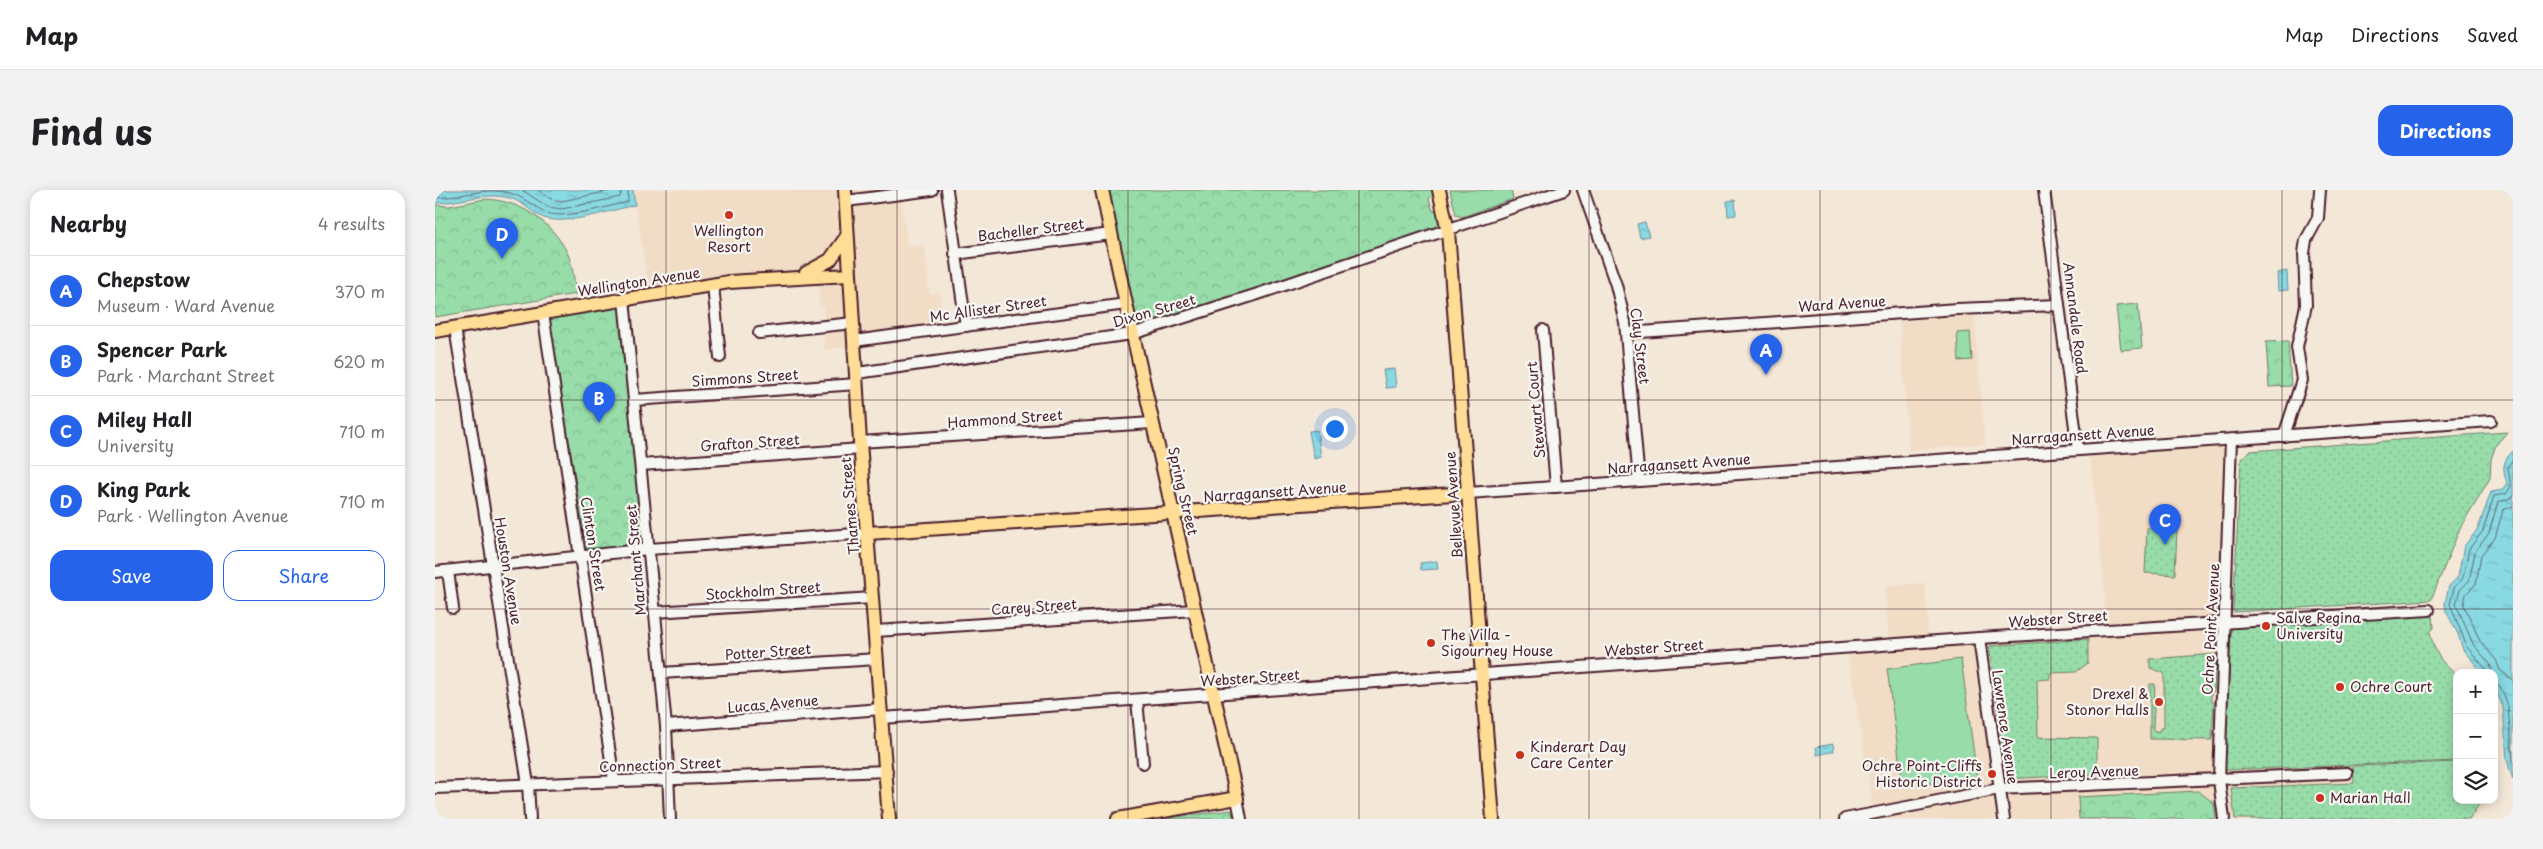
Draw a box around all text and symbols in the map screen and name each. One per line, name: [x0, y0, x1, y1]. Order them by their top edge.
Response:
text: Map: [25, 17, 78, 53]
text: Map: [2285, 21, 2323, 48]
text: Directions: [2351, 21, 2439, 48]
text: Saved: [2467, 21, 2518, 48]
text: Find us: [30, 104, 152, 157]
button: Directions: [2378, 105, 2513, 156]
text: Nearby: [50, 207, 127, 239]
marker: Wellington Resort: [723, 209, 735, 221]
text: 4 results: [318, 211, 385, 235]
street label: Bacheller Street: [977, 213, 1086, 246]
pin: D: [486, 218, 518, 259]
place label: Wellington Resort: [694, 220, 764, 257]
street label: Wellington Avenue: [576, 261, 702, 302]
street label: Annandale Road: [2058, 261, 2093, 375]
text: Chepstow: [97, 265, 190, 293]
text: A: [60, 279, 72, 303]
text: 370 m: [335, 279, 385, 303]
street label: Dixon Street: [1110, 289, 1198, 332]
street label: Mc Allister Street: [928, 290, 1048, 327]
street label: Ward Avenue: [1798, 290, 1887, 317]
text: Museum · Ward Avenue: [97, 293, 275, 317]
street label: Clay Street: [1625, 307, 1656, 386]
pin: A: [1750, 334, 1782, 375]
text: Spencer Park: [97, 335, 227, 363]
text: B: [61, 349, 71, 373]
text: 620 m: [333, 349, 385, 373]
street label: Stewart Court: [1521, 360, 1550, 459]
text: Park · Marchant Street: [97, 363, 274, 387]
street label: Simmons Street: [691, 363, 799, 392]
pin: B: [583, 382, 615, 423]
street label: Hammond Street: [947, 404, 1064, 433]
text: Miley Hall: [97, 405, 192, 433]
your location: [1322, 416, 1348, 442]
text: C: [60, 419, 72, 443]
text: 710 m: [339, 419, 385, 443]
street label: Narragansett Avenue: [2011, 419, 2156, 450]
street label: Grafton Street: [700, 429, 801, 456]
text: University: [97, 433, 174, 457]
street label: Spring Street: [1163, 445, 1204, 537]
street label: Narragansett Avenue: [1607, 448, 1752, 479]
street label: Bellevue Avenue: [1439, 451, 1468, 559]
street label: Thames Street: [835, 456, 864, 556]
text: King Park: [97, 475, 190, 503]
street label: Narragansett Avenue: [1203, 476, 1348, 507]
text: D: [60, 489, 72, 513]
text: 710 m: [339, 489, 385, 513]
street label: Clinton Street: [576, 495, 611, 593]
text: Park · Wellington Avenue: [97, 503, 289, 527]
street label: Marchant Street: [620, 503, 651, 616]
pin: C: [2149, 504, 2181, 545]
street label: Houston Avenue: [490, 516, 527, 627]
button: Save: [50, 550, 213, 601]
button: Share: [223, 550, 385, 601]
street label: Ochre Point Avenue: [2197, 562, 2224, 695]
street label: Stockholm Street: [705, 576, 822, 605]
street label: Carey Street: [990, 593, 1078, 620]
street label: Webster Street: [2008, 605, 2109, 632]
place label: Salve Regina University: [2276, 607, 2361, 644]
marker: Salve Regina University: [2260, 620, 2272, 632]
place label: The Villa - Sigourney House: [1441, 624, 1554, 661]
street label: Webster Street: [1604, 634, 1705, 661]
marker: The Villa - Sigourney House: [1425, 637, 1437, 649]
street label: Potter Street: [724, 638, 812, 665]
street label: Webster Street: [1200, 664, 1301, 691]
street label: Lawrence Avenue: [1987, 668, 2024, 786]
map controls: [2453, 669, 2498, 804]
button: +: [2453, 669, 2498, 714]
place label: Ochre Court: [2350, 676, 2433, 697]
marker: Ochre Court: [2334, 681, 2346, 693]
place label: Drexel & Stonor Halls: [2066, 683, 2149, 720]
street label: Lucas Avenue: [727, 689, 820, 718]
marker: Drexel & Stonor Halls: [2153, 696, 2165, 708]
button: −: [2453, 714, 2498, 759]
place label: Kinderart Day Care Center: [1530, 736, 1626, 773]
marker: Kinderart Day Care Center: [1514, 749, 1526, 761]
street label: Connection Street: [599, 752, 722, 777]
place label: Ochre Point-Cliffs Historic District: [1862, 755, 1982, 792]
street label: Leroy Avenue: [2049, 759, 2140, 784]
button: layers: [2453, 759, 2498, 804]
marker: Ochre Point-Cliffs Historic District: [1986, 768, 1998, 780]
place label: Marian Hall: [2330, 787, 2410, 808]
marker: Marian Hall: [2314, 792, 2326, 804]

